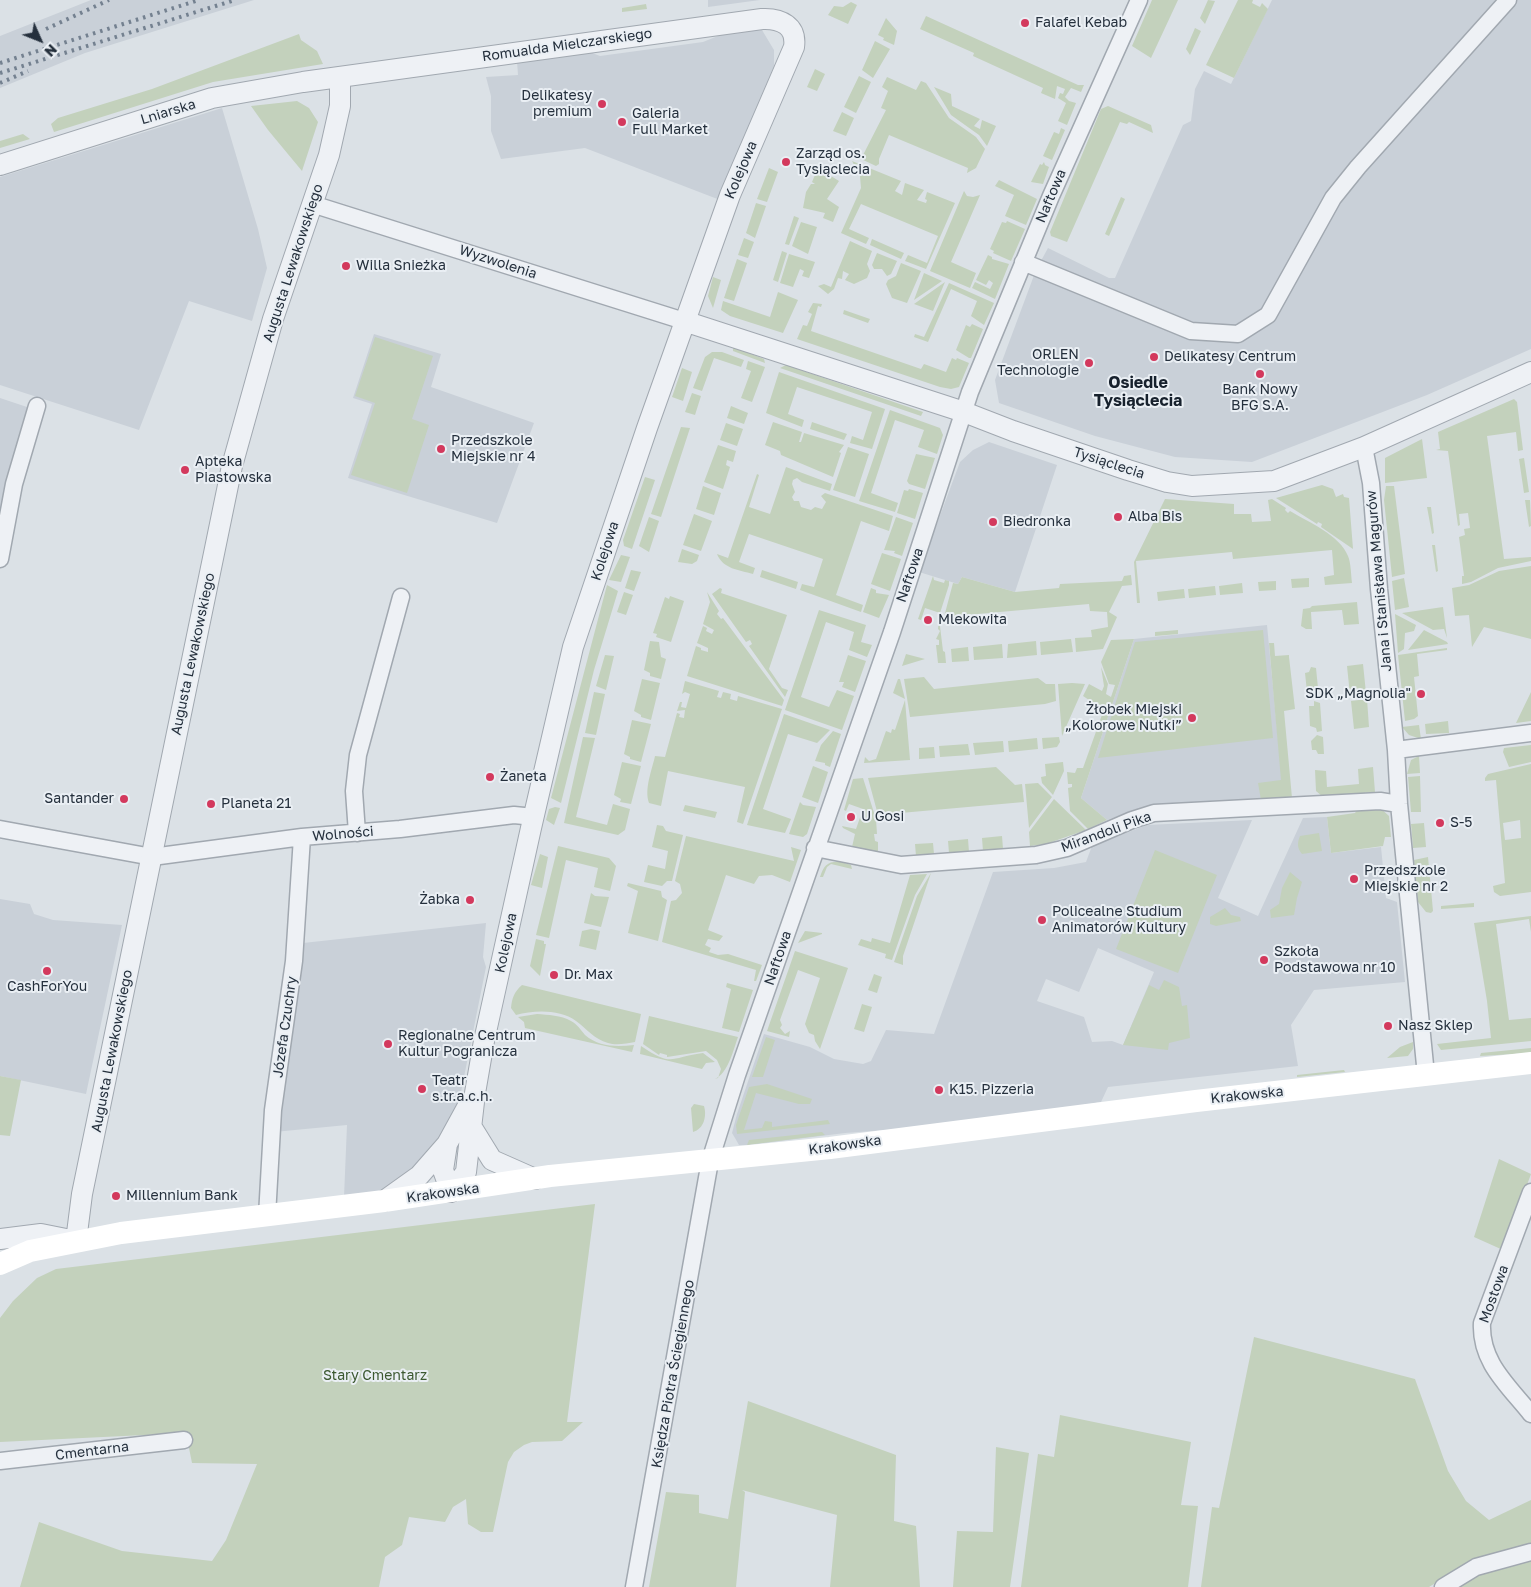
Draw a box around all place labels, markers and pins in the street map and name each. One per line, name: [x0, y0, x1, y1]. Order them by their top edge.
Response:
place label: Falafel Kebab: [1035, 15, 1127, 31]
marker: Falafel Kebab: [1019, 17, 1031, 29]
place label: Delikatesy premium: [521, 88, 592, 120]
marker: Delikatesy premium: [596, 98, 608, 110]
place label: Galeria Full Market: [632, 106, 708, 138]
marker: Galeria Full Market: [616, 116, 628, 128]
place label: Zarząd os. Tysiąclecia: [796, 146, 870, 178]
marker: Zarząd os. Tysiąclecia: [780, 156, 792, 168]
place label: Willa Snieżka: [356, 258, 446, 274]
marker: Willa Snieżka: [340, 260, 352, 272]
place label: ORLEN Technologie: [997, 347, 1079, 380]
place label: Delikatesy Centrum: [1164, 349, 1296, 365]
marker: Delikatesy Centrum: [1148, 351, 1160, 363]
marker: ORLEN Technologie: [1083, 357, 1095, 369]
marker: Bank Nowy BFG S.A.: [1254, 368, 1266, 380]
place label: Bank Nowy BFG S.A.: [1222, 382, 1298, 414]
place label: Przedszkole Miejskie nr 4: [451, 433, 535, 466]
marker: Przedszkole Miejskie nr 4: [435, 443, 447, 455]
place label: Apteka Piastowska: [195, 454, 272, 487]
marker: Apteka Piastowska: [179, 464, 191, 476]
place label: Alba Bis: [1128, 509, 1182, 525]
marker: Alba Bis: [1112, 511, 1124, 523]
place label: Biedronka: [1003, 514, 1071, 530]
marker: Biedronka: [987, 516, 999, 528]
place label: Mlekowita: [938, 612, 1007, 628]
marker: Mlekowita: [922, 614, 934, 626]
place label: SDK „Magnolia": [1305, 686, 1411, 702]
marker: SDK „Magnolia": [1415, 688, 1427, 700]
place label: Żłobek Miejski „Kolorowe Nutki”: [1065, 702, 1182, 734]
marker: Żłobek Miejski „Kolorowe Nutki”: [1186, 712, 1198, 724]
place label: Żaneta: [500, 769, 547, 785]
marker: Żaneta: [484, 771, 496, 783]
place label: Santander: [44, 791, 114, 807]
marker: Santander: [118, 793, 130, 805]
place label: Planeta 21: [221, 796, 291, 812]
marker: Planeta 21: [205, 798, 217, 810]
place label: U Gosi: [861, 809, 904, 825]
marker: U Gosi: [845, 811, 857, 823]
place label: S-5: [1450, 815, 1472, 831]
marker: S-5: [1434, 817, 1446, 829]
place label: Przedszkole Miejskie nr 2: [1364, 863, 1448, 896]
marker: Przedszkole Miejskie nr 2: [1348, 873, 1360, 885]
place label: Żabka: [419, 892, 460, 908]
marker: Żabka: [464, 894, 476, 906]
place label: Policealne Studium Animatorów Kultury: [1052, 904, 1186, 936]
marker: Policealne Studium Animatorów Kultury: [1036, 914, 1048, 926]
place label: Szkoła Podstawowa nr 10: [1274, 944, 1396, 976]
marker: Szkoła Podstawowa nr 10: [1258, 954, 1270, 966]
marker: CashForYou: [41, 965, 53, 977]
place label: Dr. Max: [564, 967, 613, 983]
marker: Dr. Max: [548, 969, 560, 981]
place label: CashForYou: [7, 979, 87, 995]
place label: Nasz Sklep: [1398, 1018, 1473, 1034]
marker: Nasz Sklep: [1382, 1020, 1394, 1032]
place label: Regionalne Centrum Kultur Pogranicza: [398, 1028, 536, 1060]
marker: Regionalne Centrum Kultur Pogranicza: [382, 1038, 394, 1050]
place label: Teatr s.tr.a.c.h.: [432, 1073, 493, 1106]
place label: K15. Pizzeria: [949, 1082, 1034, 1098]
marker: Teatr s.tr.a.c.h.: [416, 1083, 428, 1095]
marker: K15. Pizzeria: [933, 1084, 945, 1096]
place label: Millennium Bank: [126, 1188, 238, 1204]
marker: Millennium Bank: [110, 1190, 122, 1202]

